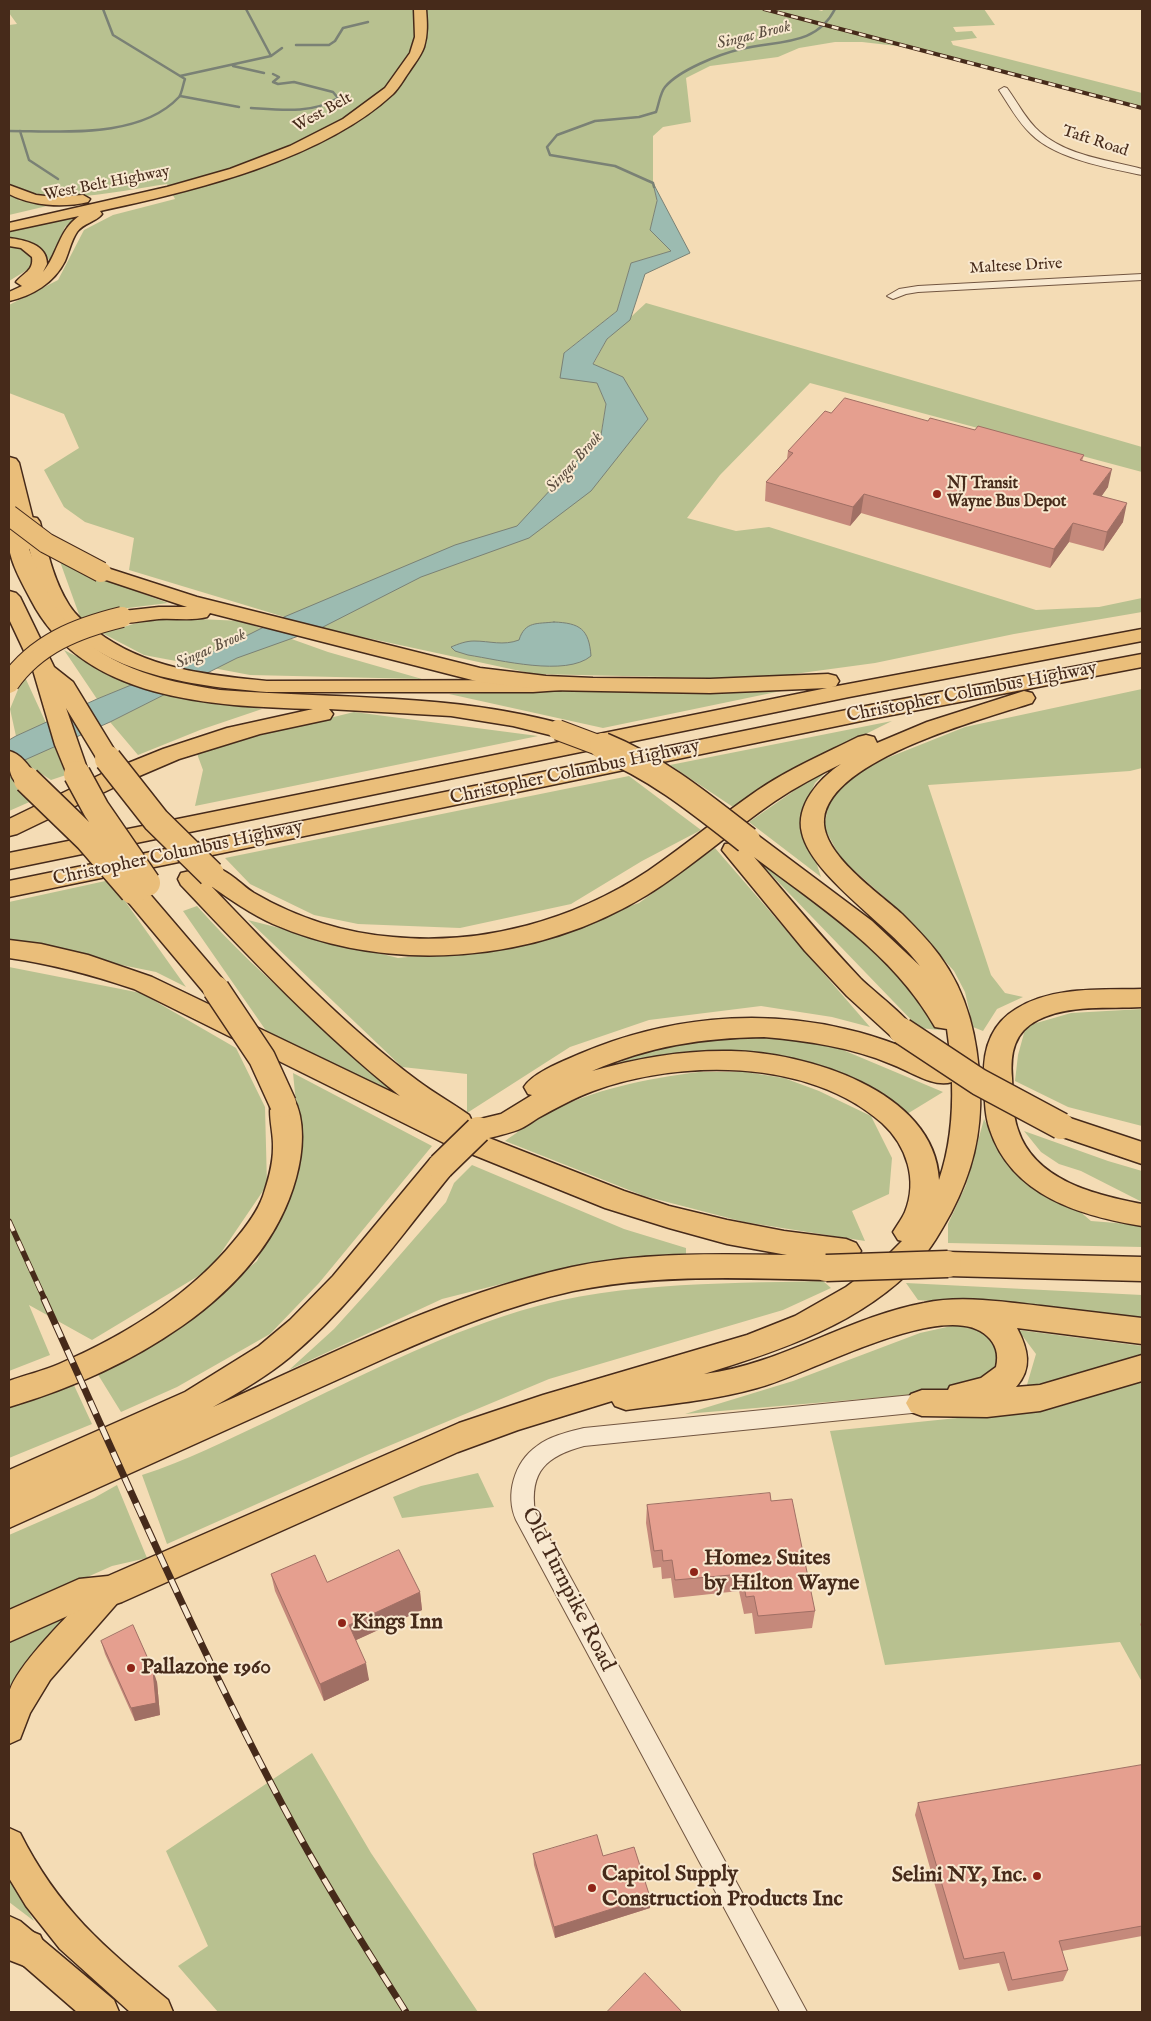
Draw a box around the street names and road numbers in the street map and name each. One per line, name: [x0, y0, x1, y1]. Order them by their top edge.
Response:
street label: West Belt: [290, 89, 356, 137]
street label: Taft Road: [1060, 122, 1130, 162]
street label: West Belt Highway: [42, 162, 172, 206]
street label: Maltese Drive: [969, 255, 1063, 279]
street label: Christopher Columbus Highway: [845, 658, 1099, 728]
street label: Christopher Columbus Highway: [448, 735, 702, 811]
street label: Christopher Columbus Highway: [51, 816, 305, 892]
street label: Old Turnpike Road: [514, 1504, 620, 1676]

